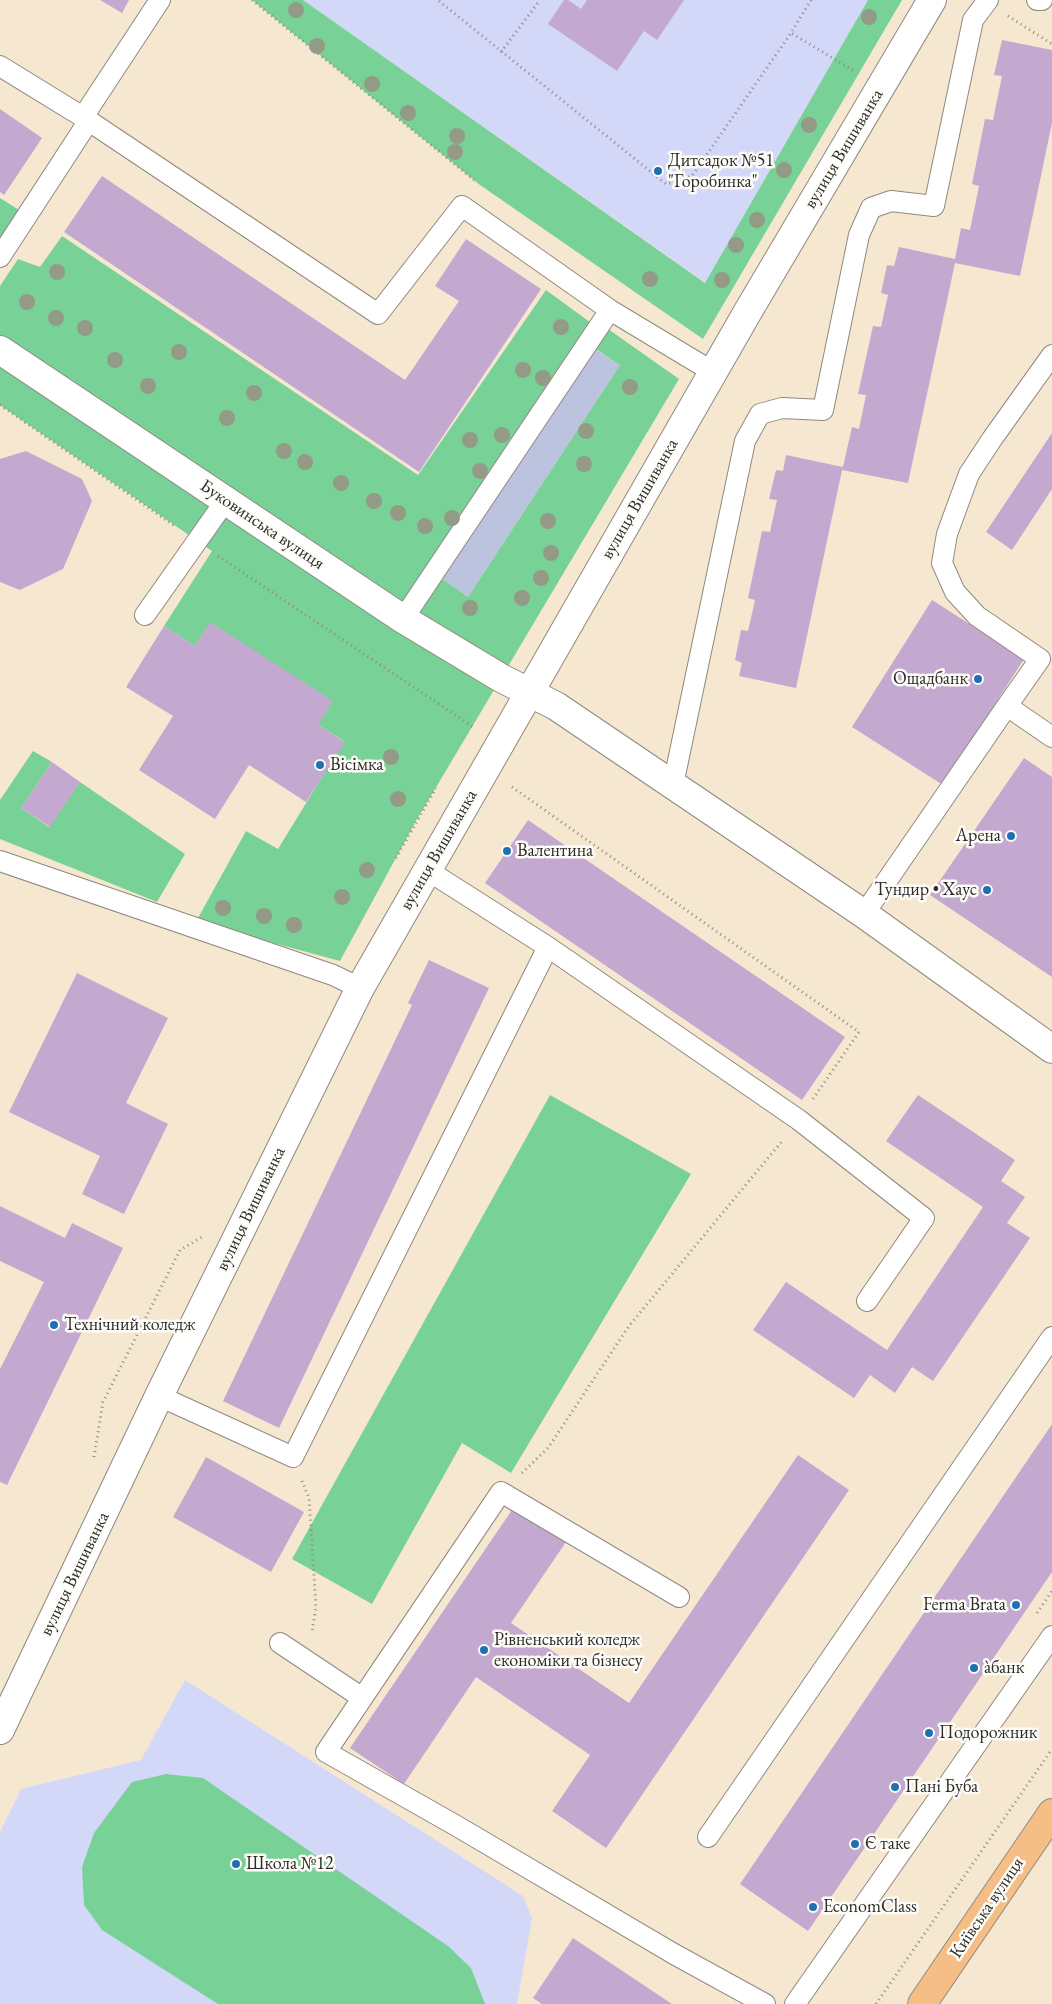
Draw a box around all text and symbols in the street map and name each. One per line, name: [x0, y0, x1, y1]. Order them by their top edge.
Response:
street label: вулиця Вишиванка: [800, 85, 888, 213]
place label: Дитсадок №51 "Горобинка": [668, 150, 774, 192]
marker: Дитсадок №51 "Горобинка": [652, 165, 664, 177]
street label: вулиця Вишиванка: [597, 435, 683, 563]
street label: Буковинська вулиця: [196, 475, 328, 575]
place label: Ощадбанк: [893, 668, 968, 690]
marker: Ощадбанк: [972, 673, 984, 685]
place label: Вiсiмка: [330, 754, 383, 776]
marker: Вiсiмка: [314, 759, 326, 771]
street label: вулиця Вишиванка: [396, 786, 482, 914]
place label: Арена: [956, 825, 1001, 847]
marker: Арена: [1005, 830, 1017, 842]
place label: Валентина: [517, 840, 593, 862]
marker: Валентина: [501, 845, 513, 857]
place label: Тундир • Хаус: [874, 879, 977, 901]
marker: Тундир • Хаус: [981, 884, 993, 896]
street label: вулиця Вишиванка: [212, 1143, 290, 1275]
place label: Технічний коледж: [64, 1314, 196, 1336]
marker: Технічний коледж: [48, 1319, 60, 1331]
street label: вулиця Вишиванка: [36, 1508, 114, 1640]
place label: Ferma Brata: [923, 1594, 1006, 1616]
marker: Ferma Brata: [1010, 1599, 1022, 1611]
place label: Рівненський коледж економіки та бізнесу: [494, 1629, 643, 1672]
marker: Рівненський коледж економіки та бізнесу: [478, 1644, 490, 1656]
place label: а̀банк: [984, 1657, 1024, 1679]
marker: а̀банк: [968, 1662, 980, 1674]
place label: Подорожник: [939, 1722, 1037, 1744]
marker: Подорожник: [923, 1727, 935, 1739]
place label: Пані Буба: [905, 1776, 978, 1798]
marker: Пані Буба: [889, 1781, 901, 1793]
place label: Є таке: [865, 1833, 910, 1855]
marker: Є таке: [849, 1838, 861, 1850]
place label: Школа №12: [246, 1853, 334, 1875]
street label: Київська вулиця: [945, 1854, 1029, 1962]
marker: Школа №12: [230, 1858, 242, 1870]
place label: EconomClass: [823, 1896, 917, 1918]
marker: EconomClass: [807, 1901, 819, 1913]

